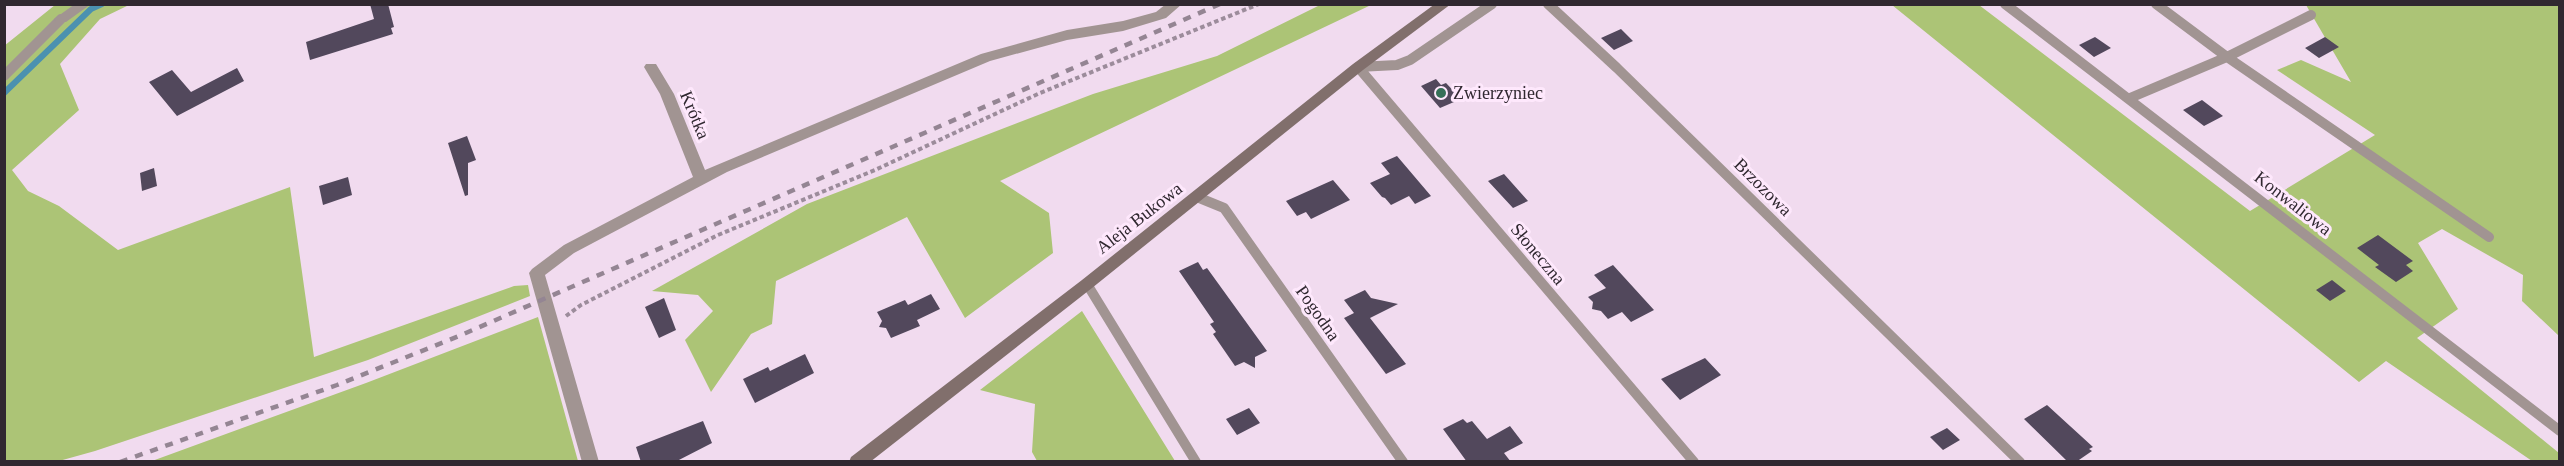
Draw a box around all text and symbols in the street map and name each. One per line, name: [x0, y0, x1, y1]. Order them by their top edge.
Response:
place label: Zwierzyniec: [1453, 83, 1543, 103]
marker: Zwierzyniec: [1434, 86, 1448, 100]
street label: Krótka: [676, 88, 714, 142]
street label: Brzozowa: [1730, 154, 1796, 220]
street label: Konwaliowa: [2251, 167, 2335, 239]
street label: Aleja Bukowa: [1092, 178, 1186, 258]
street label: Słoneczna: [1507, 219, 1569, 289]
street label: Pogodna: [1292, 281, 1344, 345]

